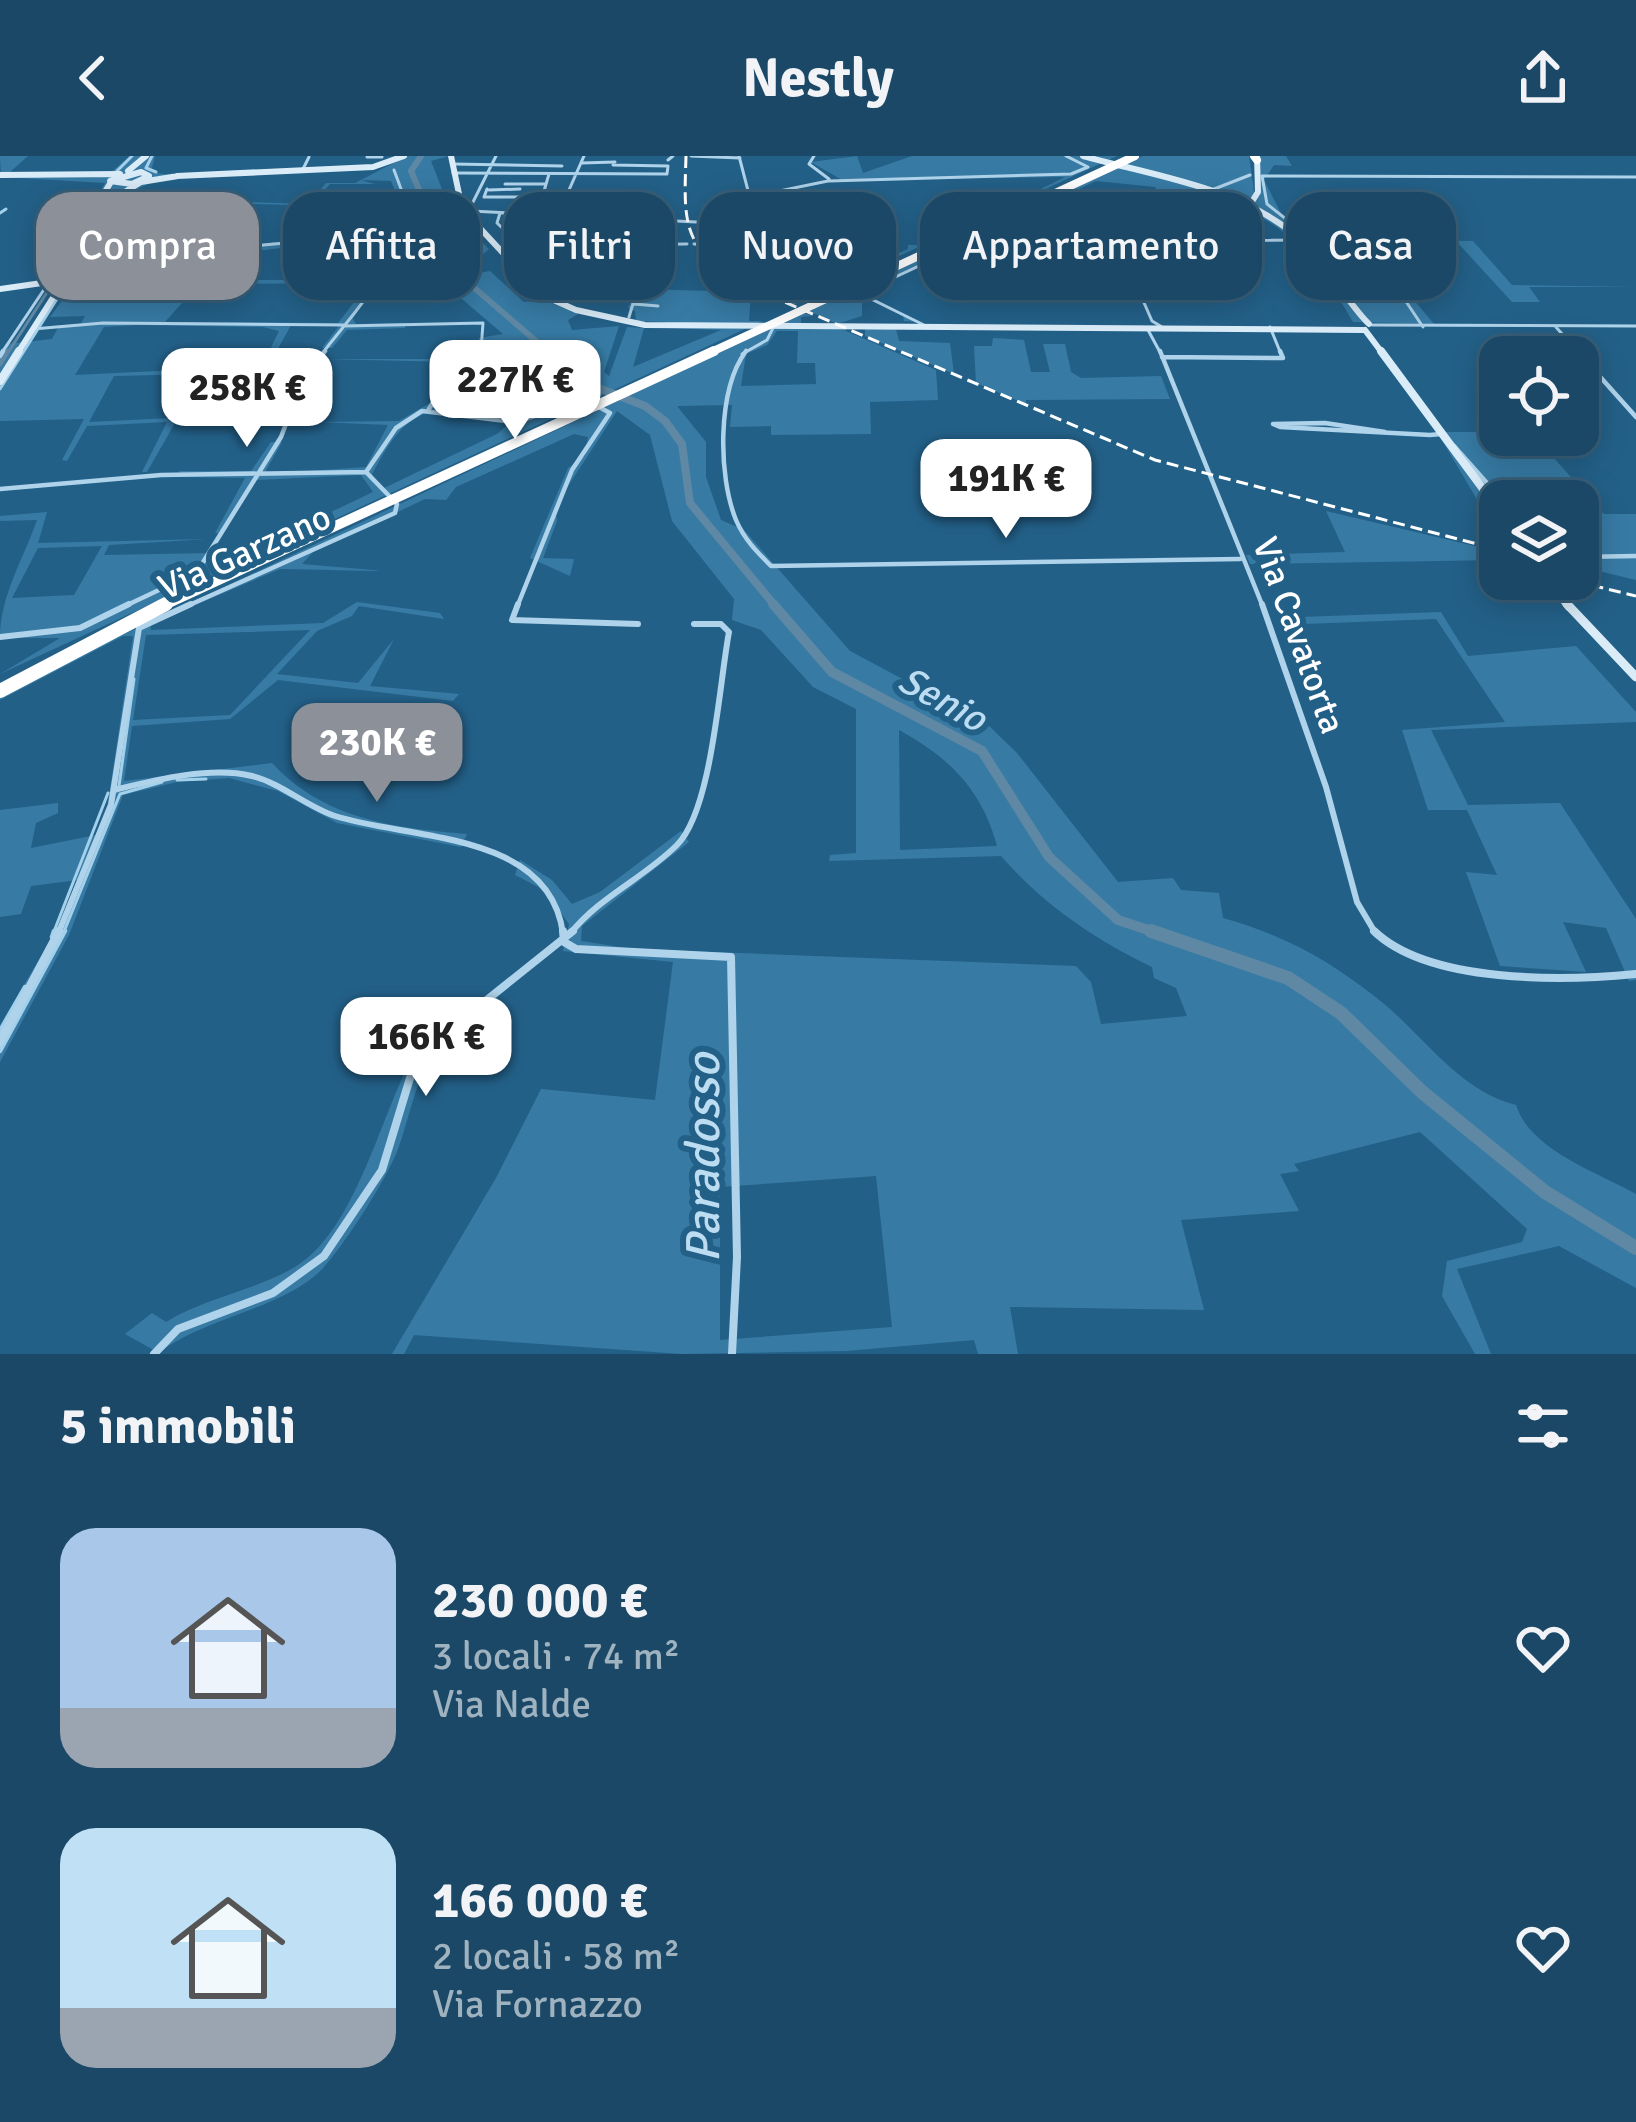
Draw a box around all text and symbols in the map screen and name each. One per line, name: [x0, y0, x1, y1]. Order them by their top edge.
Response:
icon: back: [60, 45, 126, 111]
text: Nestly: [742, 45, 894, 112]
icon: share: [1510, 45, 1576, 111]
chip: Compra: [36, 192, 259, 300]
chip: Affitta: [283, 192, 480, 300]
chip: Filtri: [504, 192, 675, 300]
chip: Nuovo: [699, 192, 896, 300]
chip: Appartamento: [920, 192, 1262, 300]
chip: Casa: [1286, 192, 1456, 300]
map controls: [1479, 336, 1599, 600]
button: locate: [1479, 336, 1599, 456]
pin: 227K €: [417, 340, 613, 442]
pin: 258K €: [149, 348, 345, 450]
text: 227K €: [456, 355, 574, 403]
text: 258K €: [188, 363, 306, 411]
pin: 191K €: [908, 439, 1104, 541]
text: 191K €: [947, 454, 1065, 502]
button: layers: [1479, 480, 1599, 600]
street label: Via Garzano: [151, 494, 338, 610]
street label: Via Cavatorta: [1242, 531, 1355, 740]
water label: Senio: [890, 655, 996, 743]
pin: 230K €: [279, 703, 475, 805]
text: 230K €: [318, 718, 436, 766]
pin: 166K €: [328, 997, 524, 1099]
text: 166K €: [367, 1012, 485, 1060]
water label: Paradosso: [674, 1051, 733, 1263]
icon: filters: [1510, 1393, 1576, 1459]
text: 5 immobili: [60, 1395, 296, 1458]
text: 230 000 €: [432, 1569, 647, 1632]
icon: home: [156, 1576, 300, 1720]
icon: heart: [1510, 1615, 1576, 1681]
text: 3 locali · 74 m²: [432, 1632, 680, 1680]
text: Via Nalde: [432, 1680, 591, 1728]
text: 166 000 €: [432, 1869, 647, 1932]
icon: home: [156, 1876, 300, 2020]
icon: heart: [1510, 1915, 1576, 1981]
text: 2 locali · 58 m²: [432, 1932, 680, 1980]
text: Via Fornazzo: [432, 1980, 643, 2028]

